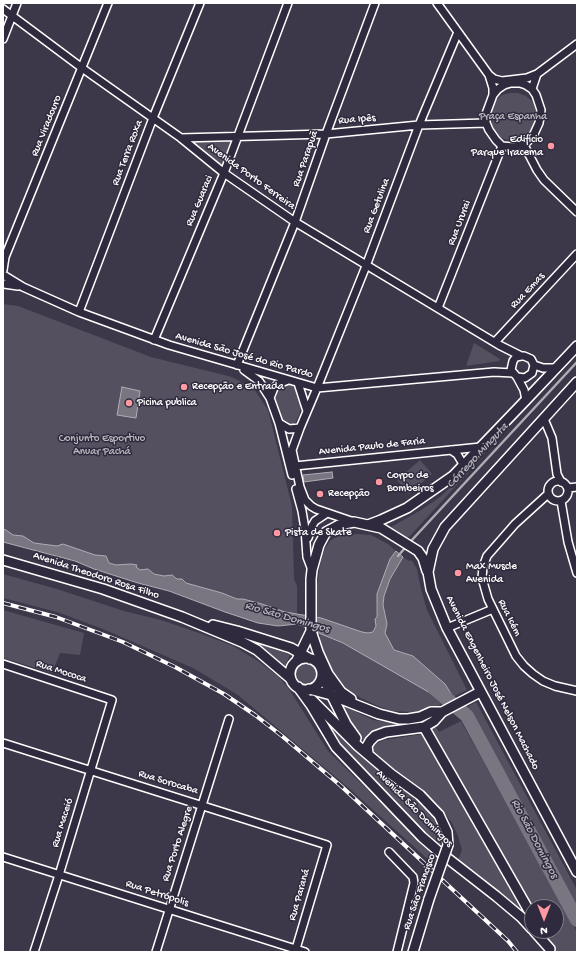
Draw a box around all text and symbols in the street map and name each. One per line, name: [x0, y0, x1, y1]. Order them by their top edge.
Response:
street label: Rua Viradouro: [29, 93, 65, 159]
park label: Praça Espanha: [479, 110, 547, 124]
street label: Rua Ipês: [338, 112, 376, 128]
street label: Rua Terra Roxa: [109, 118, 147, 188]
street label: Rua Parapuã: [290, 129, 322, 189]
place label: Edifício Parque Iracema: [471, 133, 543, 159]
street label: Avenida Porto Ferreira: [204, 141, 298, 213]
marker: Edifício Parque Iracema: [546, 141, 556, 151]
street label: Rua Guaraci: [183, 174, 217, 228]
street label: Rua Getulina: [360, 177, 394, 235]
street label: Rua Ururai: [445, 198, 475, 248]
street label: Rua Emas: [508, 270, 548, 312]
street label: Avenida São José do Rio Pardo: [174, 330, 314, 382]
place label: Recepção e Entrada: [192, 380, 284, 394]
marker: Recepção e Entrada: [179, 382, 189, 392]
place label: Picina publica: [137, 396, 197, 410]
marker: Picina publica: [124, 398, 134, 408]
water label: Córrego Minguta: [444, 420, 512, 492]
park label: Conjunto Esportivo Anuar Pachá: [59, 432, 145, 458]
street label: Avenida Paulo de Faria: [318, 435, 426, 459]
place label: Corpo de Bombeiros: [387, 469, 434, 495]
marker: Corpo de Bombeiros: [374, 477, 384, 487]
place label: Recepção: [328, 487, 370, 501]
marker: Recepção: [315, 489, 325, 499]
place label: Pista de Skate: [285, 526, 352, 540]
marker: Pista de Skate: [272, 528, 282, 538]
street label: Avenida Theodoro Rosa Filho: [31, 549, 161, 603]
place label: Max Muscle Avenida: [466, 560, 517, 586]
marker: Max Muscle Avenida: [453, 568, 463, 578]
street label: Avenida Engenheiro José Nelson Machado: [442, 594, 542, 772]
street label: Rua Icém: [494, 597, 524, 639]
water label: Rio São Domingos: [243, 599, 331, 637]
street label: Rua Mococa: [34, 658, 88, 686]
street label: Rua Sorocaba: [137, 768, 199, 798]
street label: Avenida São Domingos: [373, 768, 455, 850]
street label: Rua Maceió: [49, 797, 77, 849]
water label: Rio São Domingos: [507, 797, 561, 881]
street label: Rua Porto Alegre: [160, 805, 196, 883]
street label: Rua São Francisco: [401, 852, 439, 932]
street label: Rua Paraná: [286, 868, 314, 922]
street label: Rua Petrópolis: [124, 878, 190, 910]
north arrow: [524, 899, 564, 939]
text: N: [540, 924, 548, 936]

